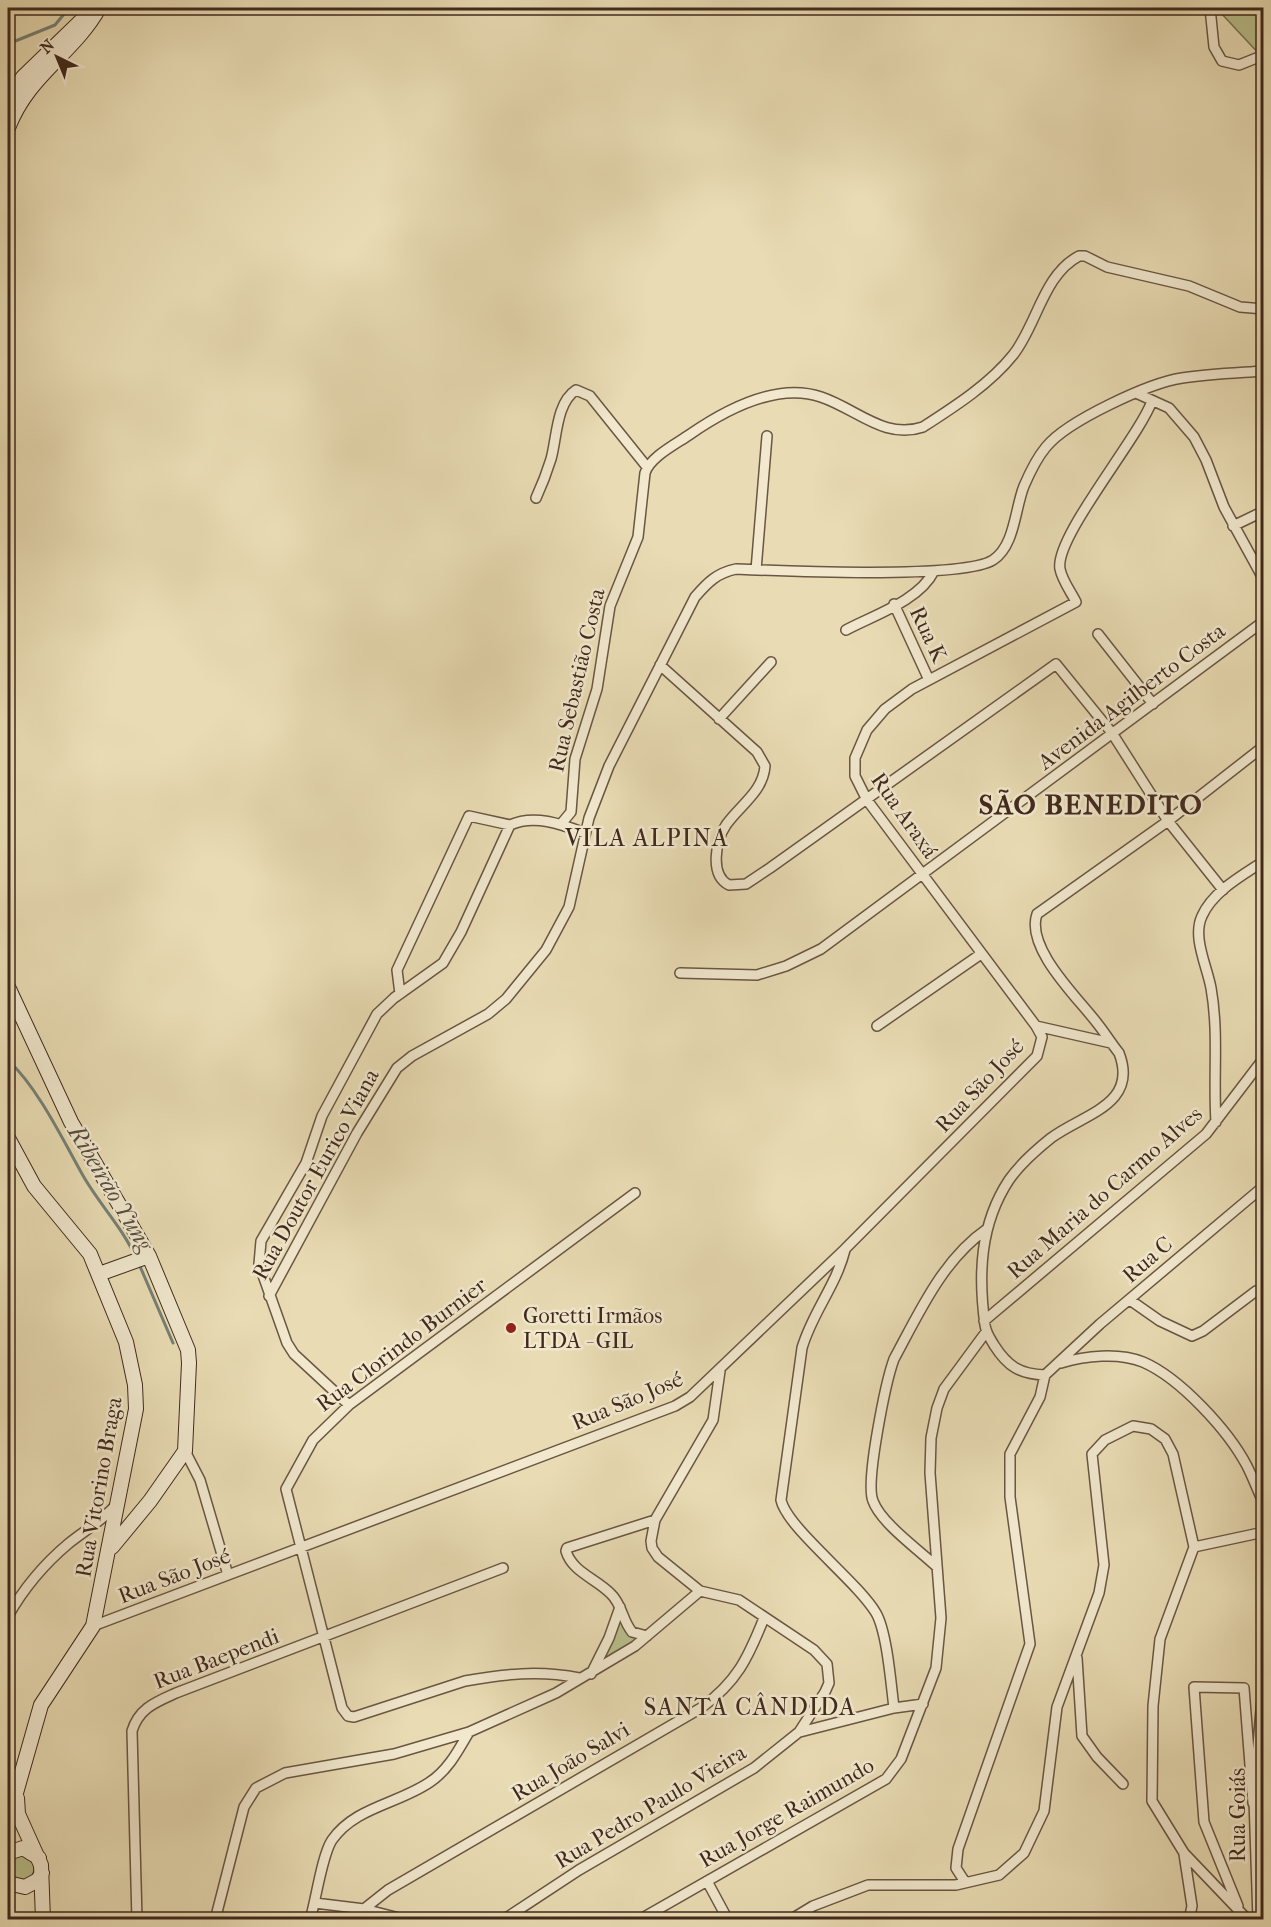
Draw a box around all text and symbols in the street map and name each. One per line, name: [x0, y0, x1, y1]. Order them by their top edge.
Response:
north arrow: [27, 27, 87, 87]
text: N: [36, 35, 59, 57]
street label: Rua Sebastião Costa: [543, 585, 611, 775]
street label: Rua K: [904, 602, 953, 668]
street label: Avenida Agilberto Costa: [1032, 617, 1231, 776]
street label: Rua Araxá: [865, 768, 944, 864]
district label: SÃO BENEDITO: [979, 788, 1203, 821]
district label: VILA ALPINA: [564, 824, 729, 852]
street label: Rua São José: [930, 1033, 1030, 1138]
street label: Rua Doutor Eurico Viana: [247, 1064, 385, 1284]
street label: Rua Maria do Carmo Alves: [1002, 1101, 1207, 1285]
water label: Ribeirão Yung: [61, 1118, 160, 1257]
street label: Rua C: [1117, 1231, 1178, 1289]
street label: Rua Clorindo Burnier: [311, 1272, 492, 1417]
place label: Goretti Irmãos LTDA - GIL: [523, 1303, 662, 1354]
marker: Goretti Irmãos LTDA - GIL: [504, 1321, 518, 1335]
street label: Rua São José: [568, 1366, 687, 1436]
street label: Rua Vitorino Braga: [70, 1394, 128, 1579]
street label: Rua São José: [114, 1543, 234, 1609]
street label: Rua Baependi: [150, 1623, 283, 1695]
district label: SANTA CÂNDIDA: [644, 1692, 856, 1721]
street label: Rua João Salvi: [507, 1716, 635, 1807]
street label: Rua Pedro Paulo Vieira: [550, 1739, 752, 1874]
street label: Rua Jorge Raimundo: [694, 1752, 879, 1874]
street label: Rua Goiás: [1225, 1768, 1251, 1862]

